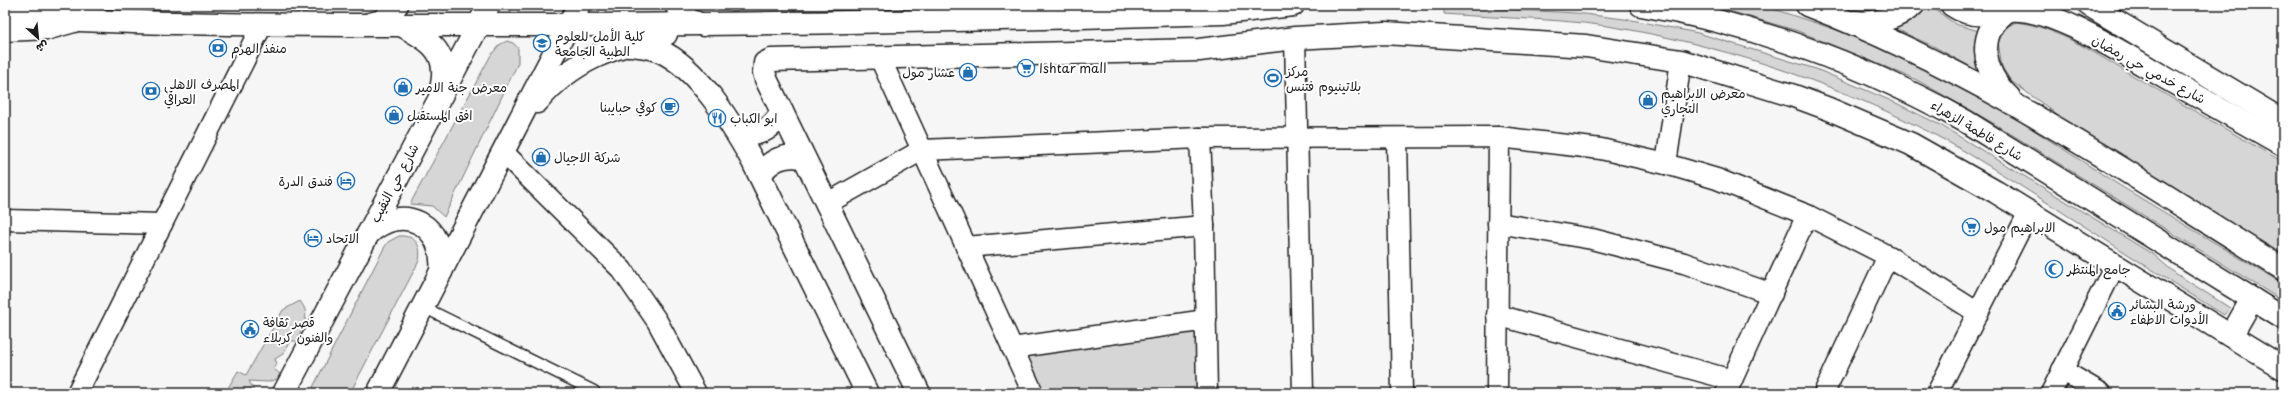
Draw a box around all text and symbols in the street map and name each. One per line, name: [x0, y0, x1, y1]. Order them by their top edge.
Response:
north arrow: [18, 18, 58, 58]
place label: كلية الأمل للعلوم الطبية الجامعة: [555, 26, 646, 60]
street label: شارع خدمي حي رمضان: [2088, 29, 2209, 110]
school or university icon: كلية الأمل للعلوم الطبية الجامعة: [532, 33, 552, 53]
text: ش: [34, 37, 52, 58]
bank icon: منفذ الهرم: [208, 38, 228, 58]
place label: منفذ الهرم: [231, 38, 287, 59]
supermarket icon: Ishtar mall: [1016, 58, 1036, 78]
place label: Ishtar mall: [1039, 58, 1107, 77]
place label: مركز بلاتينيوم فتنس: [1285, 61, 1361, 97]
place label: عشار مول: [902, 62, 955, 81]
shop icon: عشار مول: [958, 62, 978, 82]
sports icon: مركز بلاتينيوم فتنس: [1263, 68, 1283, 88]
place label: المصرف الاهلي العراقي: [164, 74, 239, 109]
shop icon: معرض جنة الامير: [393, 77, 413, 97]
place label: معرض جنة الامير: [415, 77, 507, 96]
bank icon: المصرف الاهلي العراقي: [141, 81, 161, 101]
place label: معرض الابراهيم التجاري: [1661, 83, 1746, 118]
shop icon: معرض الابراهيم التجاري: [1638, 90, 1658, 110]
street label: شارع فاطمة الزهراء: [1927, 95, 2027, 165]
place label: كوفي حبايبنا: [600, 97, 657, 117]
cafe icon: كوفي حبايبنا: [660, 97, 680, 117]
shop icon: افق المستقبل: [384, 105, 404, 125]
place label: افق المستقبل: [407, 105, 473, 124]
restaurant icon: ابو الكباب: [707, 108, 727, 128]
place label: ابو الكباب: [730, 108, 778, 127]
street label: شارع حي النقيب: [365, 140, 425, 227]
shop icon: شركة الاجيال: [531, 147, 551, 167]
place label: شركة الاجيال: [554, 147, 621, 166]
place label: فندق الدرة: [278, 171, 333, 190]
hotel icon: فندق الدرة: [336, 171, 356, 191]
supermarket icon: الابراهيم مول: [1961, 217, 1981, 237]
place label: الابراهيم مول: [1984, 217, 2055, 238]
hotel icon: الاتحاد: [303, 228, 323, 248]
place label: الاتحاد: [326, 228, 359, 247]
mosque icon: جامع المنتظر: [2044, 259, 2064, 279]
place label: جامع المنتظر: [2066, 259, 2131, 280]
place label: ورشة البشائر الأدوات الاطفاء: [2129, 294, 2209, 328]
public building icon: ورشة البشائر الأدوات الاطفاء: [2107, 301, 2127, 321]
place label: قصر ثقافة والفنون كربلاء: [263, 312, 333, 346]
public building icon: قصر ثقافة والفنون كربلاء: [240, 319, 260, 339]

